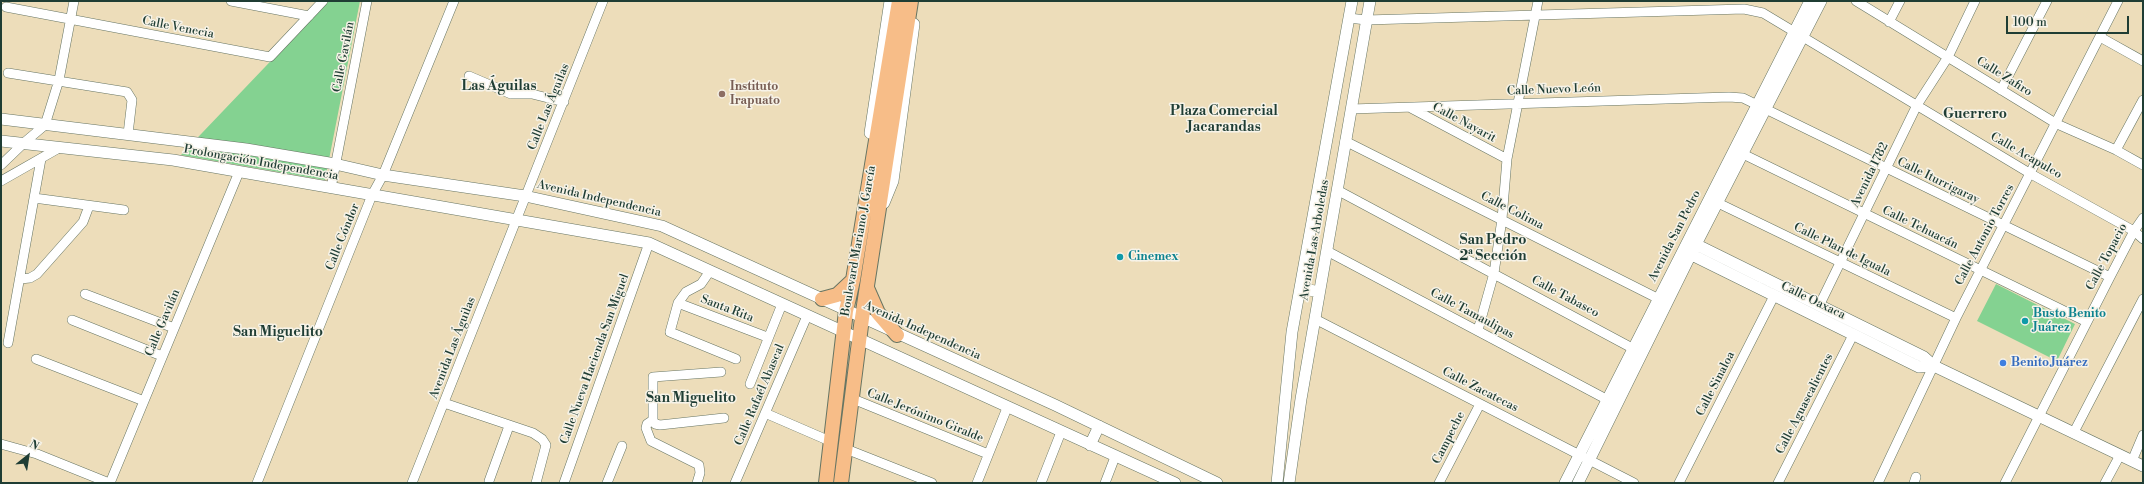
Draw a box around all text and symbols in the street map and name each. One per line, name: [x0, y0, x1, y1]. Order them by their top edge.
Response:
scale bar: [2008, 8, 2131, 34]
street label: Calle Venecia: [141, 14, 215, 42]
text: 100 m: [2013, 15, 2047, 30]
street label: Calle Gavilán: [330, 21, 358, 93]
street label: Calle Zafiro: [1973, 54, 2035, 100]
street label: Calle Las Águilas: [525, 62, 573, 152]
district label: Las Águilas: [462, 79, 536, 95]
place label: Instituto Irapuato: [730, 80, 780, 108]
street label: Calle Nuevo León: [1507, 81, 1601, 99]
marker: Instituto Irapuato: [717, 89, 727, 99]
street label: Calle Nayarit: [1430, 100, 1498, 146]
district label: Plaza Comercial Jacarandas: [1170, 104, 1278, 136]
district label: Guerrero: [1943, 107, 2007, 123]
street label: Calle Acapulco: [1988, 130, 2064, 182]
street label: Avenida 1782: [1848, 140, 1892, 210]
street label: Prolongación Independencia: [182, 142, 340, 184]
street label: Calle Iturrigaray: [1895, 155, 1981, 207]
street label: Boulevard Mariano J. García: [839, 164, 879, 318]
street label: Avenida Independencia: [536, 178, 662, 220]
street label: Avenida Las Arboledas: [1297, 178, 1333, 302]
street label: Calle Antonio Torres: [1952, 182, 2018, 288]
street label: Avenida San Pedro: [1646, 188, 1704, 284]
street label: Calle Colima: [1478, 189, 1546, 233]
street label: Calle Cóndor: [323, 201, 363, 273]
street label: Calle Tehuacán: [1880, 203, 1960, 253]
street label: Calle Plan de Iguala: [1791, 220, 1893, 280]
street label: Calle Topacio: [2083, 221, 2131, 293]
district label: San Pedro 2ª Sección: [1459, 233, 1527, 266]
place label: Cinemex: [1128, 250, 1178, 264]
marker: Cinemex: [1115, 252, 1125, 262]
street label: Calle Nueva Hacienda San Miguel: [557, 272, 633, 446]
street label: Calle Tabasco: [1529, 273, 1601, 321]
street label: Calle Oaxaca: [1778, 279, 1848, 323]
street label: Calle Tamaulipas: [1428, 286, 1516, 342]
street label: Calle Gavilán: [142, 287, 184, 359]
street label: Santa Rita: [698, 292, 756, 326]
street label: Avenida Las Águilas: [427, 295, 479, 401]
street label: Avenida Independencia: [861, 299, 983, 363]
place label: Busto Benito Juárez: [2033, 307, 2106, 335]
marker: Busto Benito Juárez: [2020, 316, 2030, 326]
district label: San Miguelito: [233, 325, 323, 341]
street label: Calle Rafaél Abascal: [732, 342, 788, 448]
street label: Calle Sinaloa: [1694, 349, 1738, 419]
street label: Calle Aguascalientes: [1773, 351, 1837, 457]
place label: Benito Juárez: [2011, 356, 2088, 370]
marker: Benito Juárez: [1998, 358, 2008, 368]
street label: Calle Zacatecas: [1440, 365, 1520, 415]
street label: Calle Jerónimo Giralde: [865, 386, 985, 446]
district label: San Miguelito: [646, 391, 736, 407]
street label: Campeche: [1430, 409, 1468, 467]
north arrow: [8, 436, 48, 476]
text: N: [27, 437, 41, 454]

